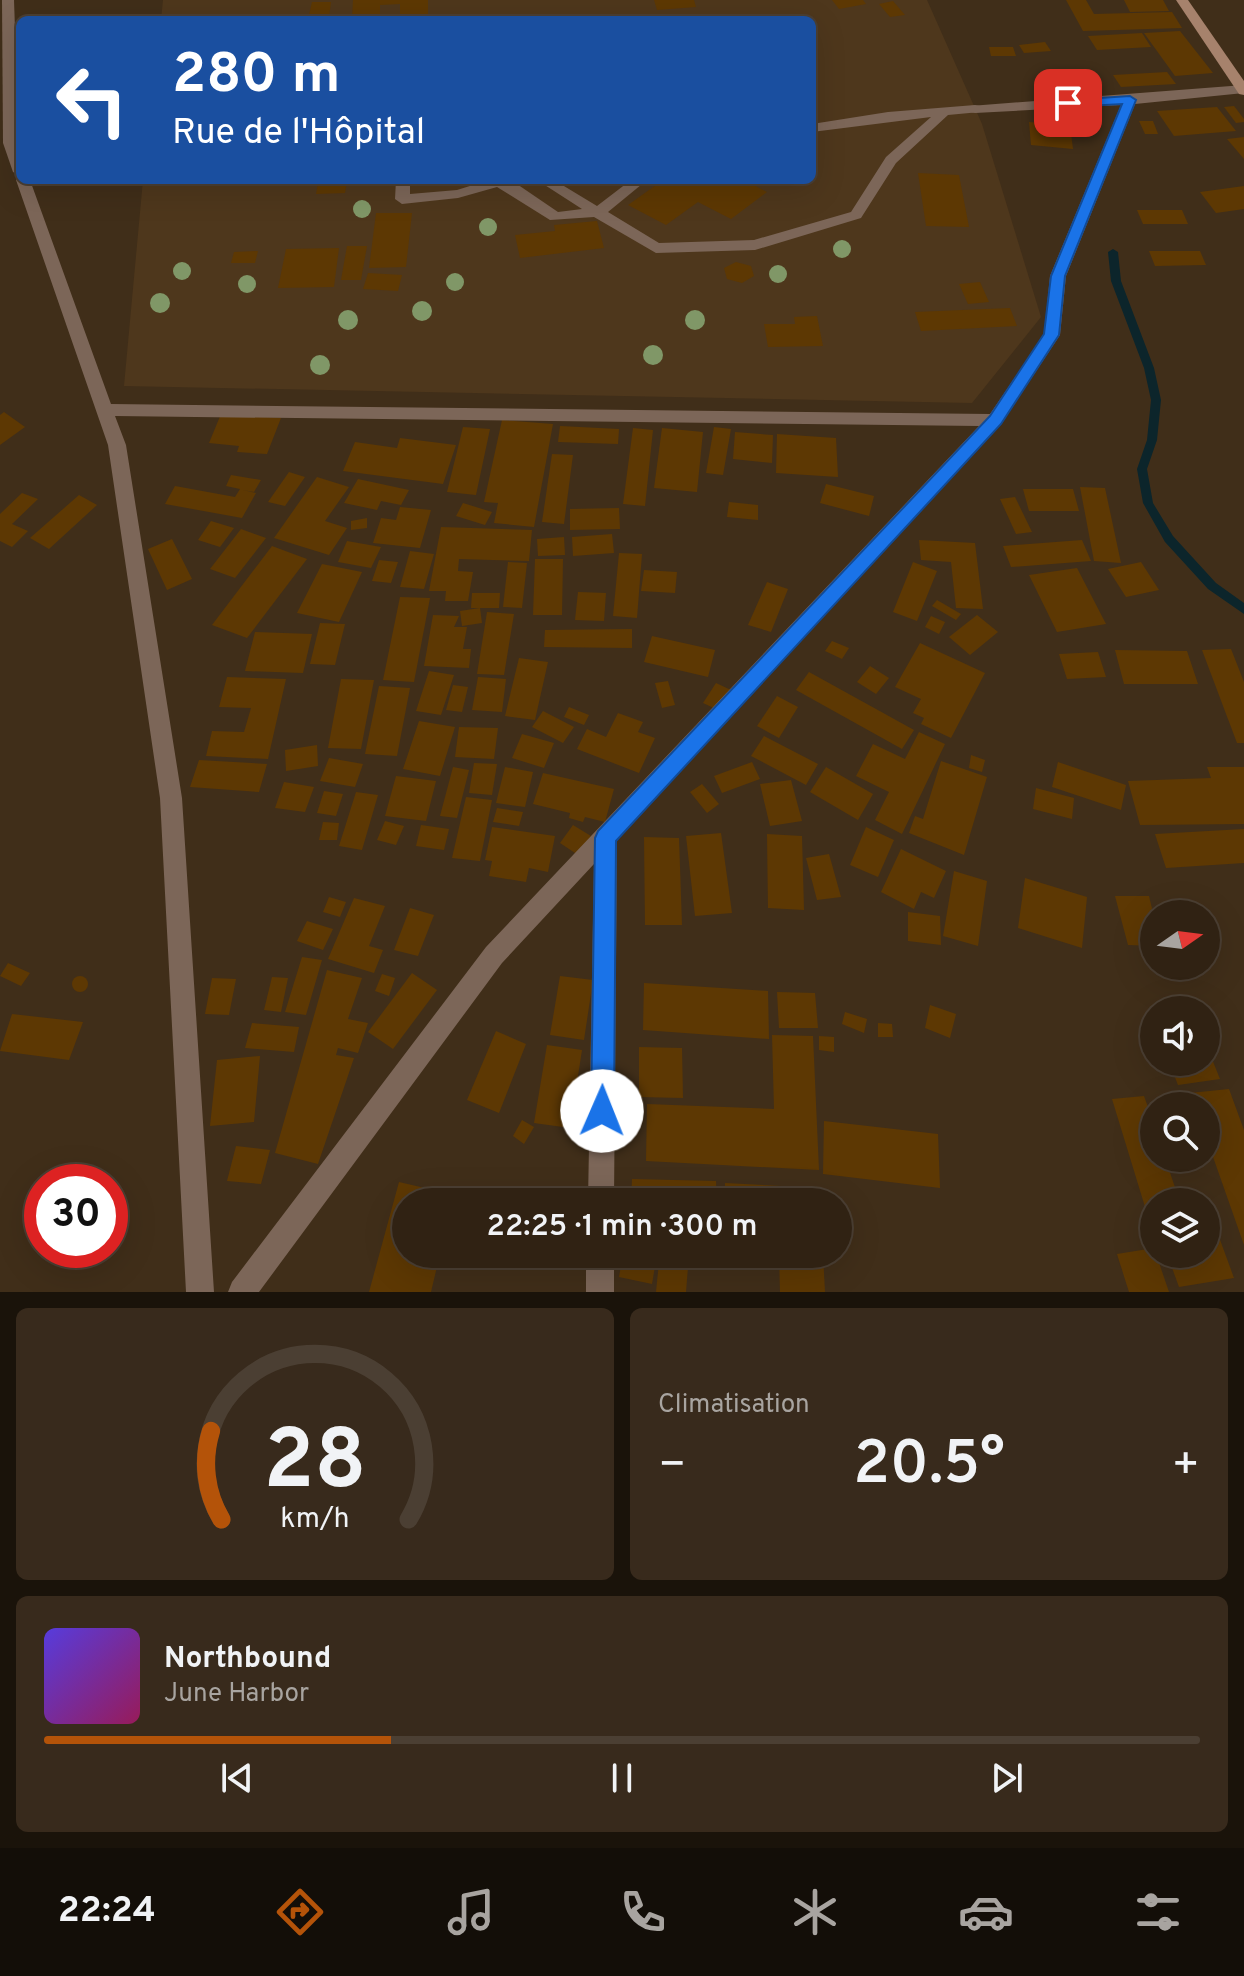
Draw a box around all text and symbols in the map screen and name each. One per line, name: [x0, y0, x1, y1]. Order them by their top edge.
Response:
text: 280 m: [172, 42, 340, 112]
icon: left: [40, 48, 144, 152]
pin: [1034, 69, 1102, 137]
icon: arrive: [1046, 81, 1090, 125]
text: Rue de l'Hôpital: [172, 111, 425, 157]
north arrow: [1140, 900, 1220, 980]
map controls: [1140, 900, 1220, 1268]
button: sound: [1140, 996, 1220, 1076]
position arrow: [560, 1069, 644, 1153]
button: search: [1140, 1092, 1220, 1172]
speed limit sign: 30: [24, 1164, 128, 1268]
button: layers: [1140, 1188, 1220, 1268]
text: 22:25 · 1 min · 300 m: [487, 1209, 757, 1246]
text: Climatisation: [658, 1389, 810, 1422]
text: 28: [263, 1413, 367, 1518]
text: 20.5°: [853, 1429, 1005, 1505]
text: −: [658, 1439, 686, 1495]
text: +: [1172, 1439, 1200, 1495]
text: km/h: [280, 1502, 350, 1538]
text: Northbound: [164, 1641, 331, 1678]
text: June Harbor: [164, 1678, 309, 1711]
icon: previous: [215, 1756, 259, 1800]
icon: pause: [600, 1756, 644, 1800]
icon: next: [985, 1756, 1029, 1800]
icon: directions: [272, 1884, 328, 1940]
icon: music: [443, 1884, 499, 1940]
icon: phone: [615, 1884, 671, 1940]
icon: climate: [787, 1884, 843, 1940]
icon: car: [958, 1884, 1014, 1940]
icon: filters: [1130, 1884, 1186, 1940]
text: 22:24: [58, 1889, 156, 1935]

